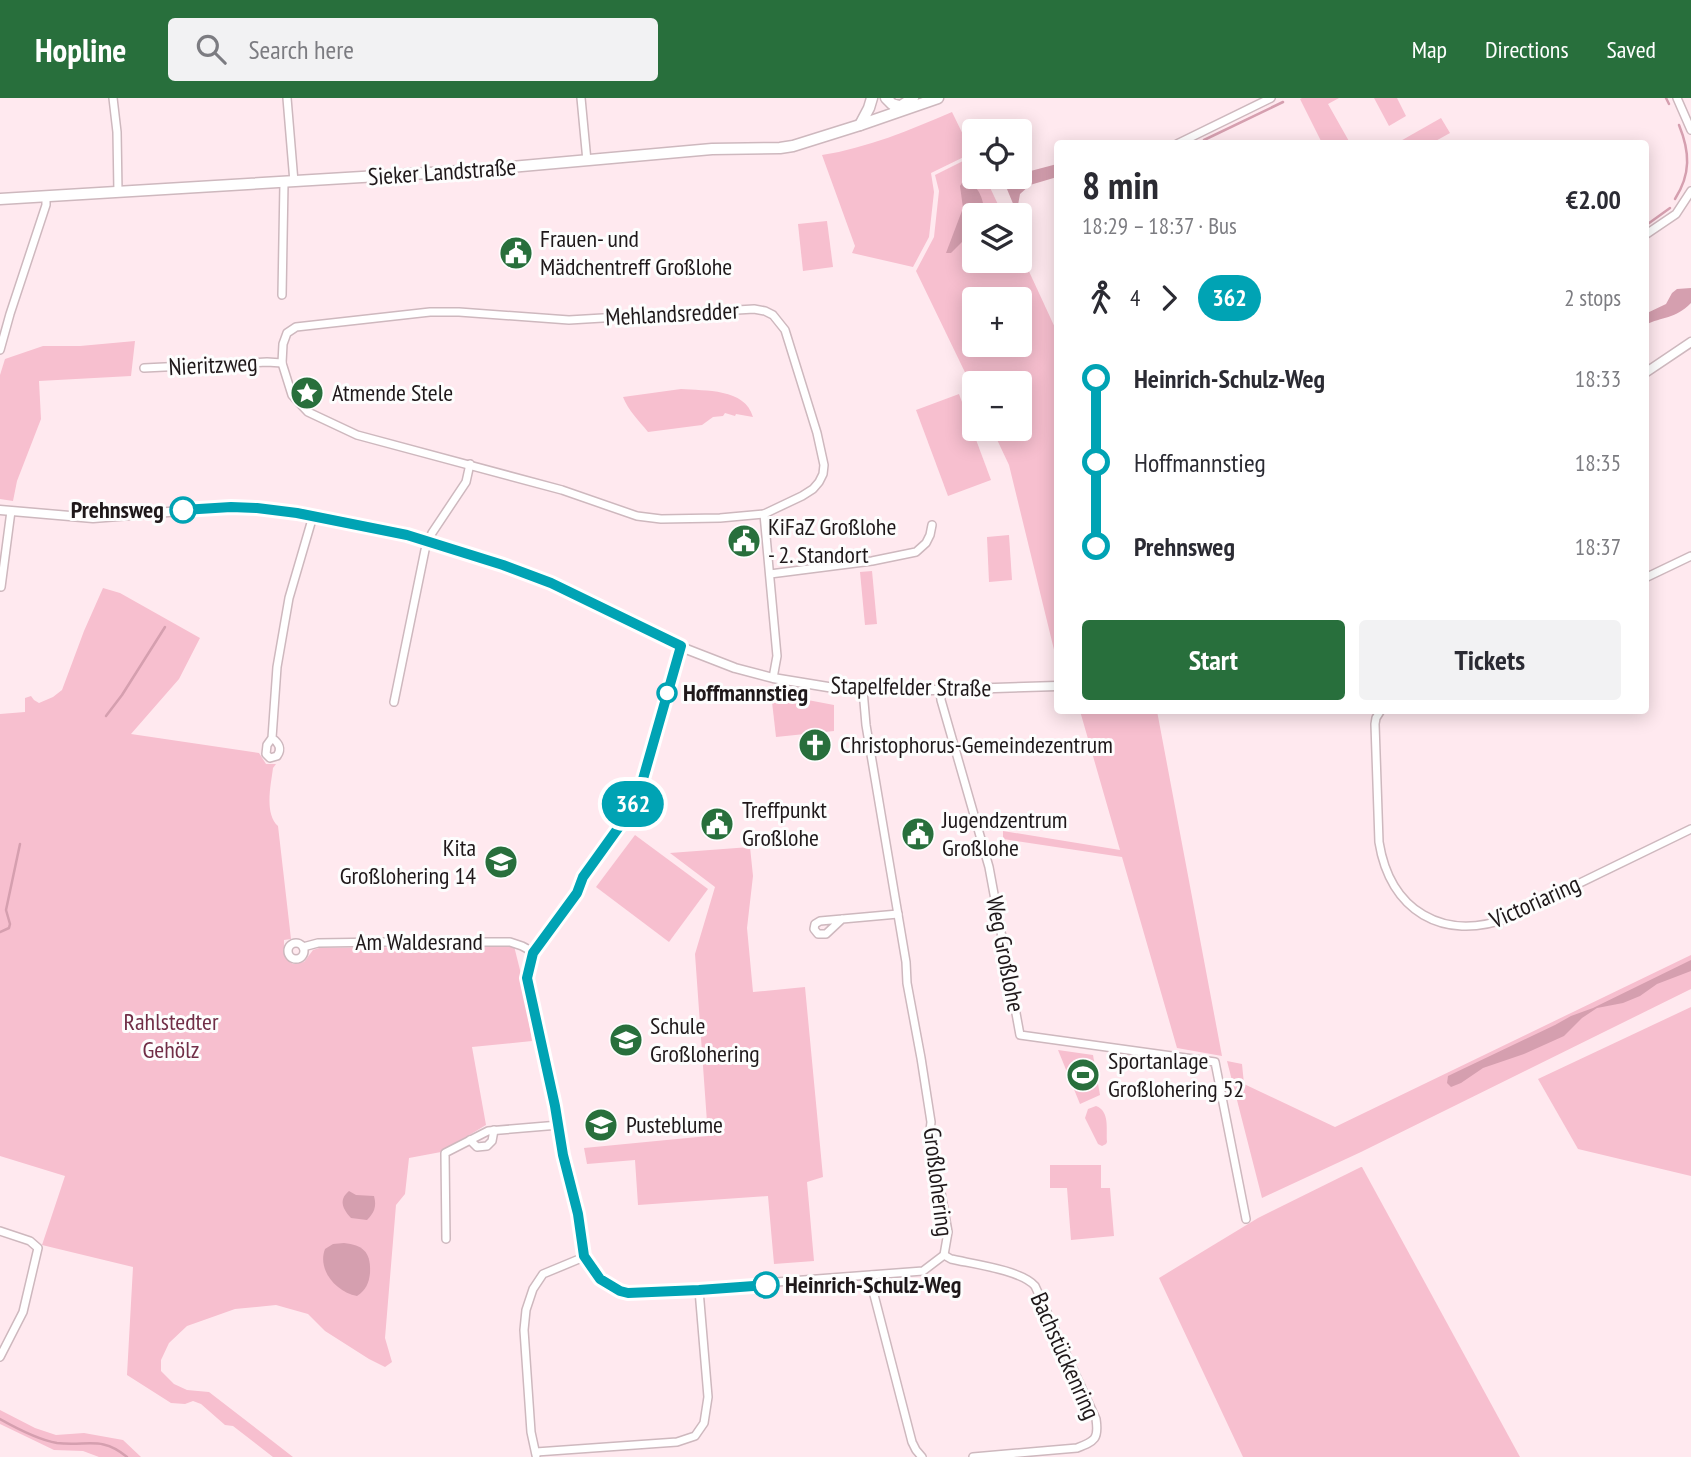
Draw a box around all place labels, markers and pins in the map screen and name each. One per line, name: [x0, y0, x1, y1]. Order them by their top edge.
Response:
place label: Frauen- und Mädchentreff Großlohe: [540, 223, 732, 282]
public building icon: Frauen- und Mädchentreff Großlohe: [497, 234, 535, 272]
place icon: Atmende Stele: [288, 374, 326, 412]
place label: Atmende Stele: [332, 377, 453, 408]
place label: Prehnsweg: [71, 494, 164, 525]
marker: Prehnsweg: [170, 497, 196, 523]
place label: KiFaZ Großlohe - 2. Standort: [768, 511, 896, 570]
public building icon: KiFaZ Großlohe - 2. Standort: [725, 522, 763, 560]
place label: Hoffmannstieg: [683, 677, 808, 708]
marker: Hoffmannstieg: [657, 683, 677, 703]
church icon: Christophorus-Gemeindezentrum: [796, 726, 834, 764]
place label: Christophorus-Gemeindezentrum: [840, 729, 1113, 760]
place label: Treffpunkt Großlohe: [742, 794, 827, 853]
place label: Jugendzentrum Großlohe: [941, 804, 1067, 863]
public building icon: Treffpunkt Großlohe: [698, 805, 736, 843]
public building icon: Jugendzentrum Großlohe: [899, 815, 937, 853]
place label: Kita Großlohering 14: [340, 832, 476, 891]
school or university icon: Kita Großlohering 14: [482, 843, 520, 881]
place label: Schule Großlohering: [650, 1010, 760, 1069]
school or university icon: Schule Großlohering: [607, 1021, 645, 1059]
place label: Sportanlage Großlohering 52: [1108, 1045, 1244, 1104]
sports icon: Sportanlage Großlohering 52: [1064, 1056, 1102, 1094]
school or university icon: Pusteblume: [582, 1106, 620, 1144]
place label: Pusteblume: [626, 1109, 723, 1140]
place label: Heinrich-Schulz-Weg: [785, 1269, 961, 1300]
marker: Heinrich-Schulz-Weg: [753, 1272, 779, 1298]

